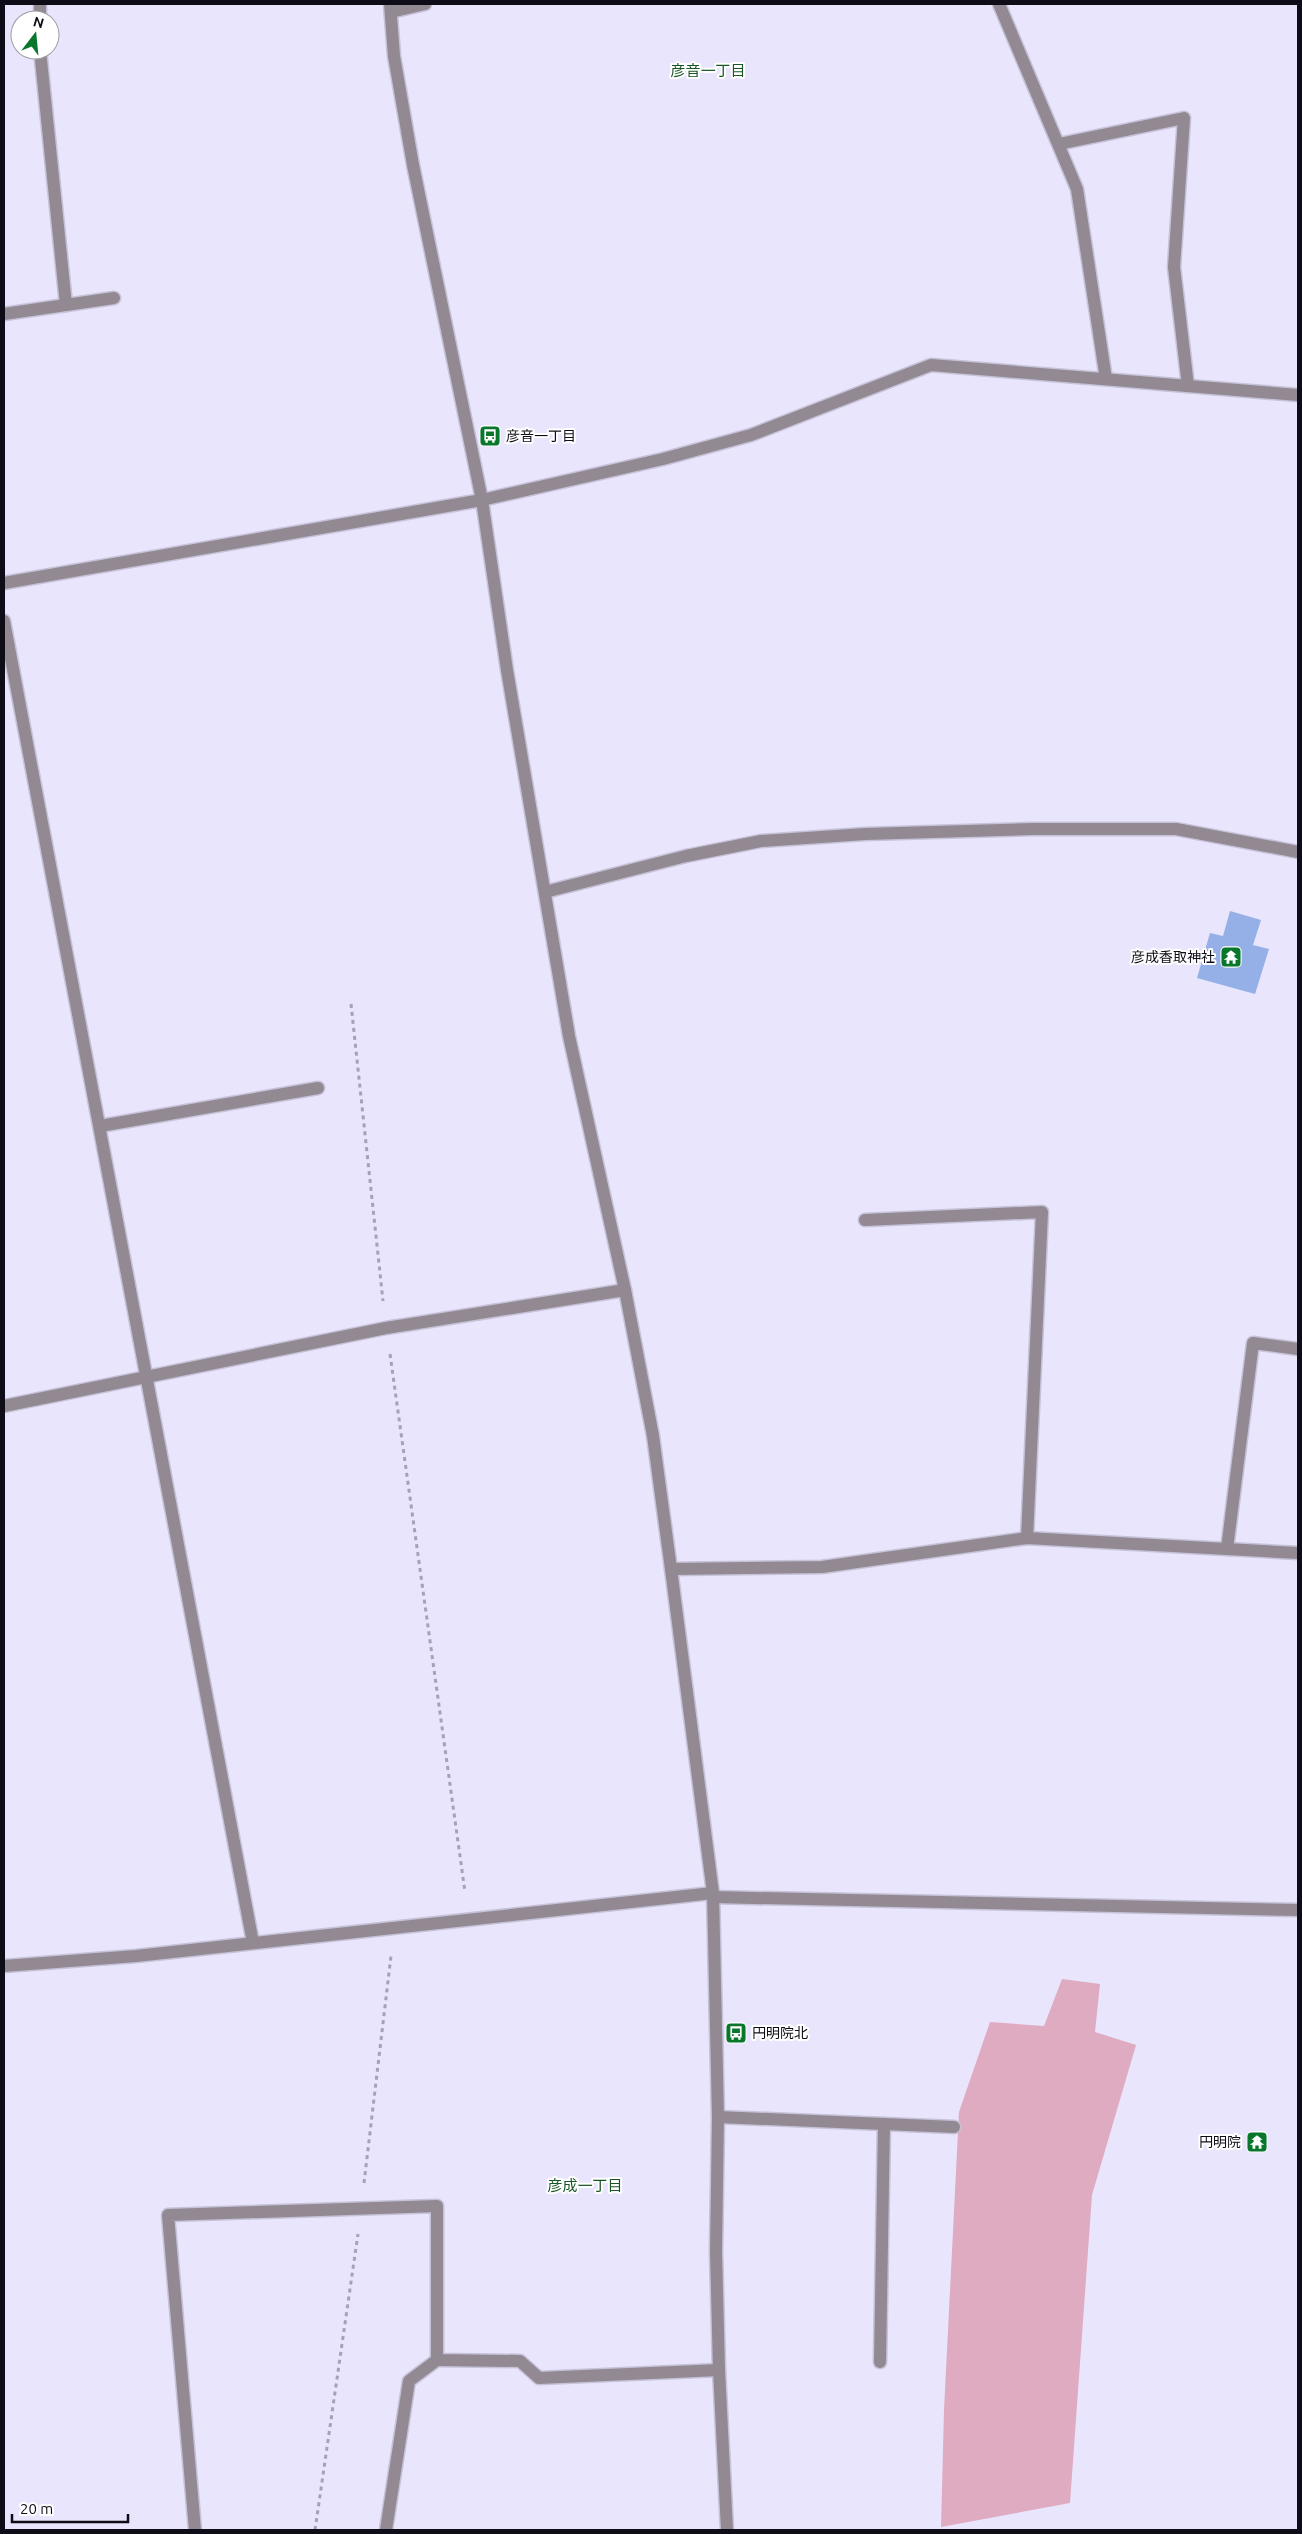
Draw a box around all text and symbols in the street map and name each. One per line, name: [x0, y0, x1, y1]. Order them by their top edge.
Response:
north arrow: [10, 10, 60, 60]
text: N: [31, 13, 46, 32]
district label: 彦音一丁目: [670, 62, 746, 79]
bus stop icon: 彦音一丁目: [478, 424, 502, 448]
place label: 彦音一丁目: [506, 428, 576, 444]
temple icon: 彦成香取神社: [1219, 945, 1243, 969]
place label: 彦成香取神社: [1131, 949, 1215, 965]
bus stop icon: 円明院北: [724, 2021, 748, 2045]
place label: 円明院北: [752, 2025, 808, 2041]
temple icon: 円明院: [1245, 2130, 1269, 2154]
place label: 円明院: [1199, 2134, 1241, 2150]
district label: 彦成一丁目: [547, 2177, 623, 2194]
scale bar: [12, 2492, 129, 2524]
text: 20 m: [20, 2500, 53, 2517]

